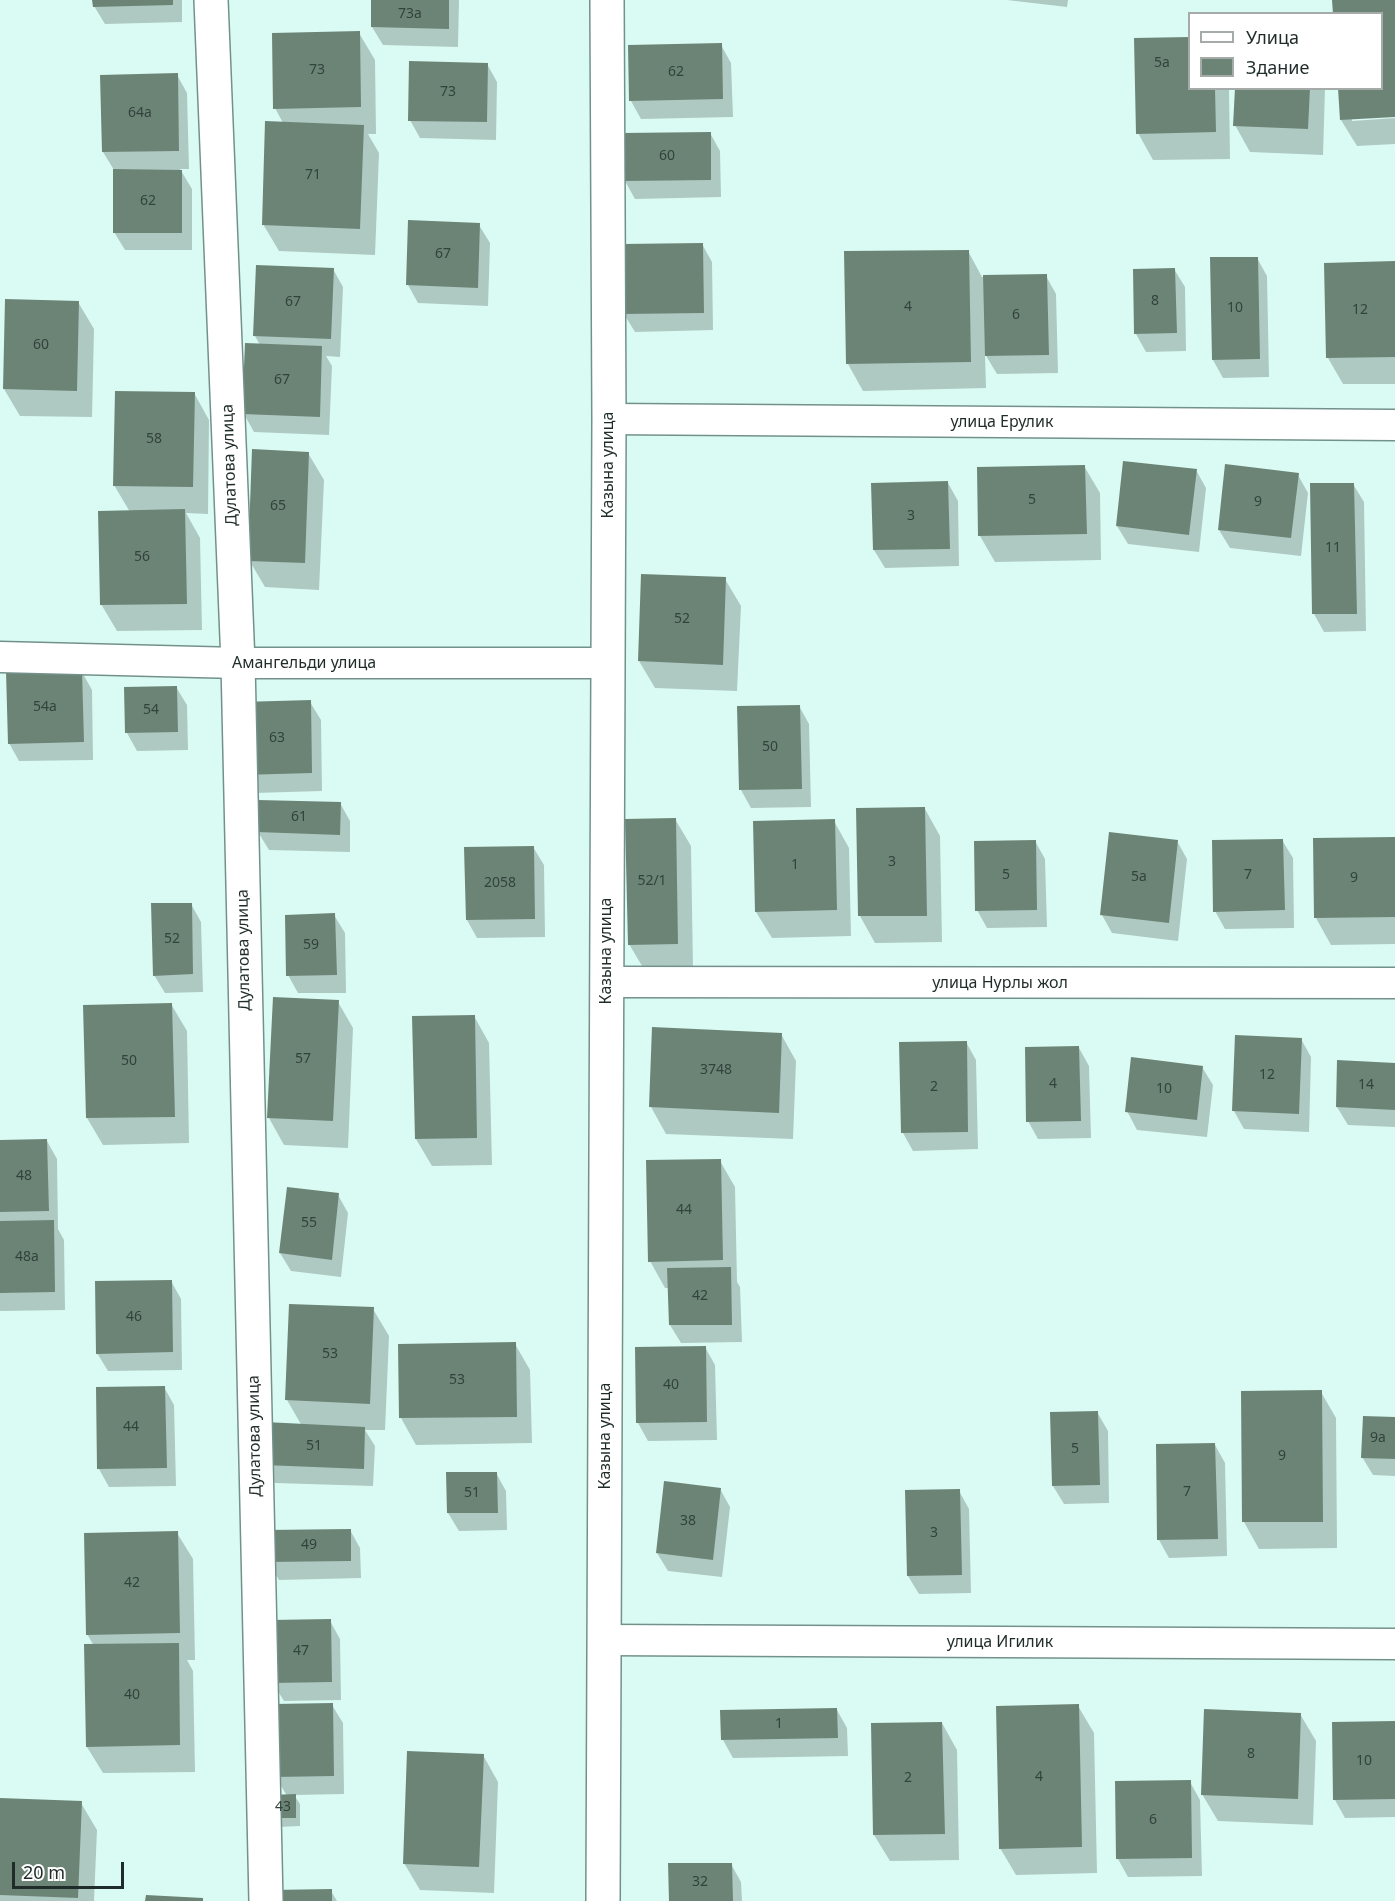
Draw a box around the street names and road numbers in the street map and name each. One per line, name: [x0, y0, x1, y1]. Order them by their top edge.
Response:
street label: Дулатова улица: [218, 404, 242, 526]
street label: Казына улица: [598, 412, 618, 518]
street label: улица Ерулик: [951, 412, 1053, 432]
street label: Амангельди улица: [232, 653, 376, 673]
street label: Дулатова улица: [233, 889, 255, 1011]
street label: Казына улица: [596, 898, 616, 1004]
street label: улица Нурлы жол: [932, 973, 1068, 993]
street label: Дулатова улица: [244, 1375, 266, 1497]
street label: Казына улица: [595, 1383, 615, 1489]
street label: улица Игилик: [947, 1632, 1053, 1652]

